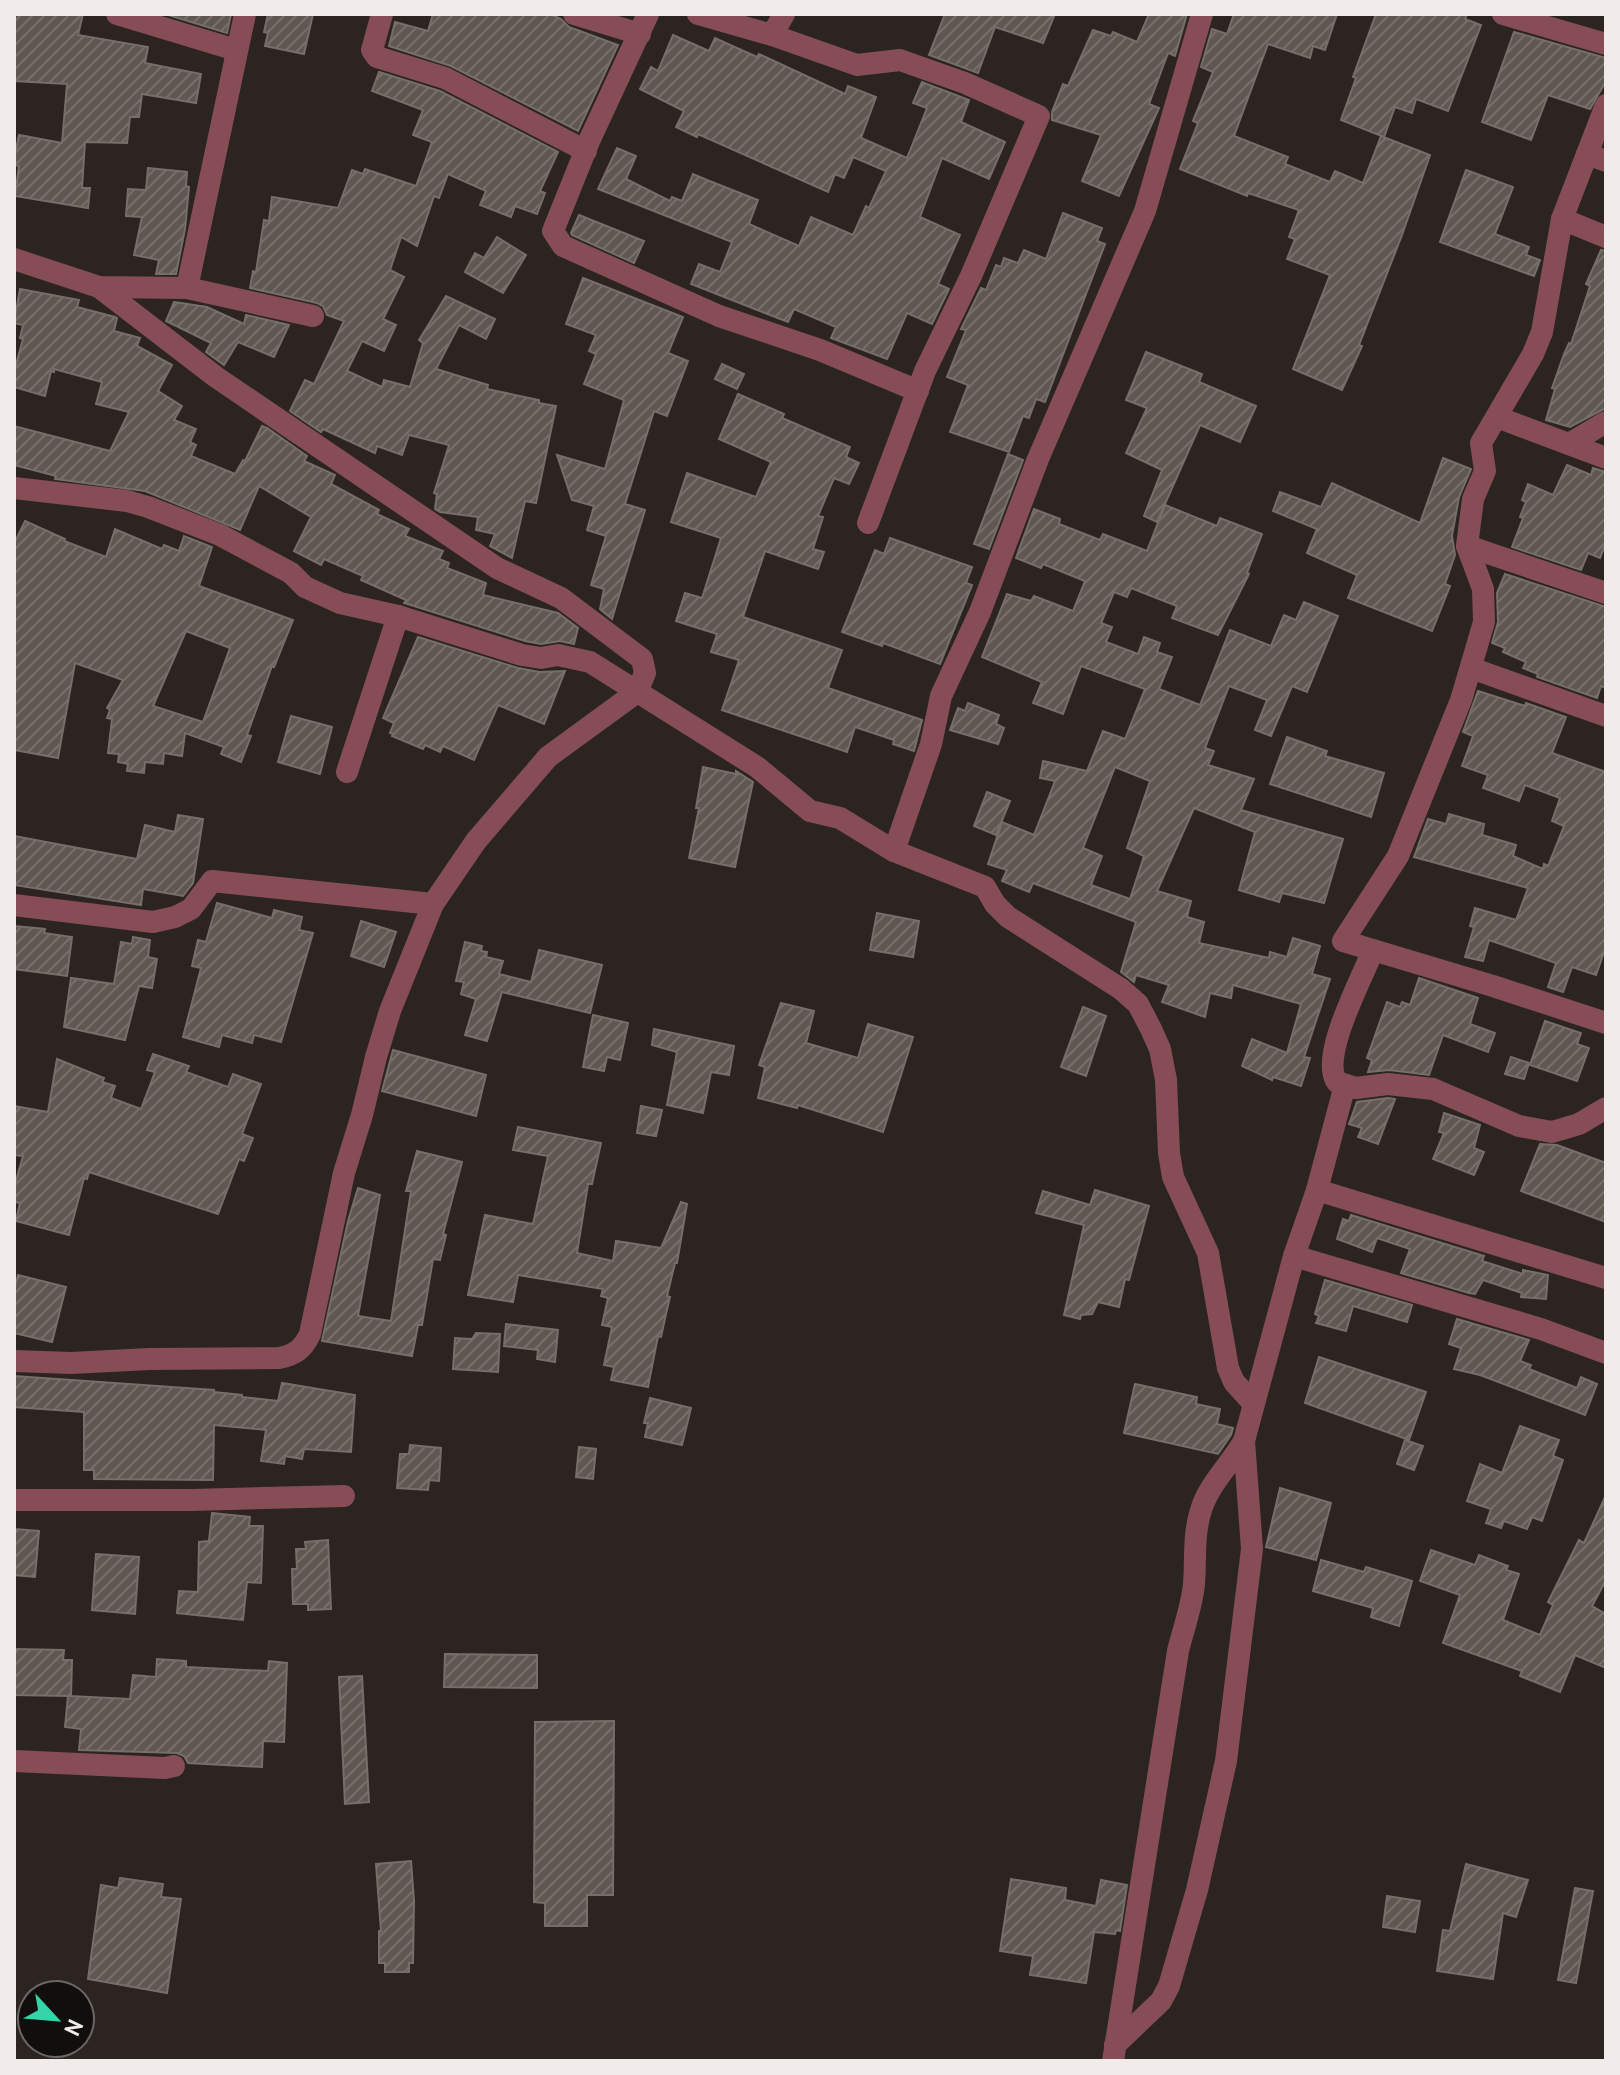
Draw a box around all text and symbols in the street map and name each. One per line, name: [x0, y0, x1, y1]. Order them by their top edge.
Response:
north arrow: [16, 1979, 96, 2059]
text: N: [58, 2015, 90, 2040]

